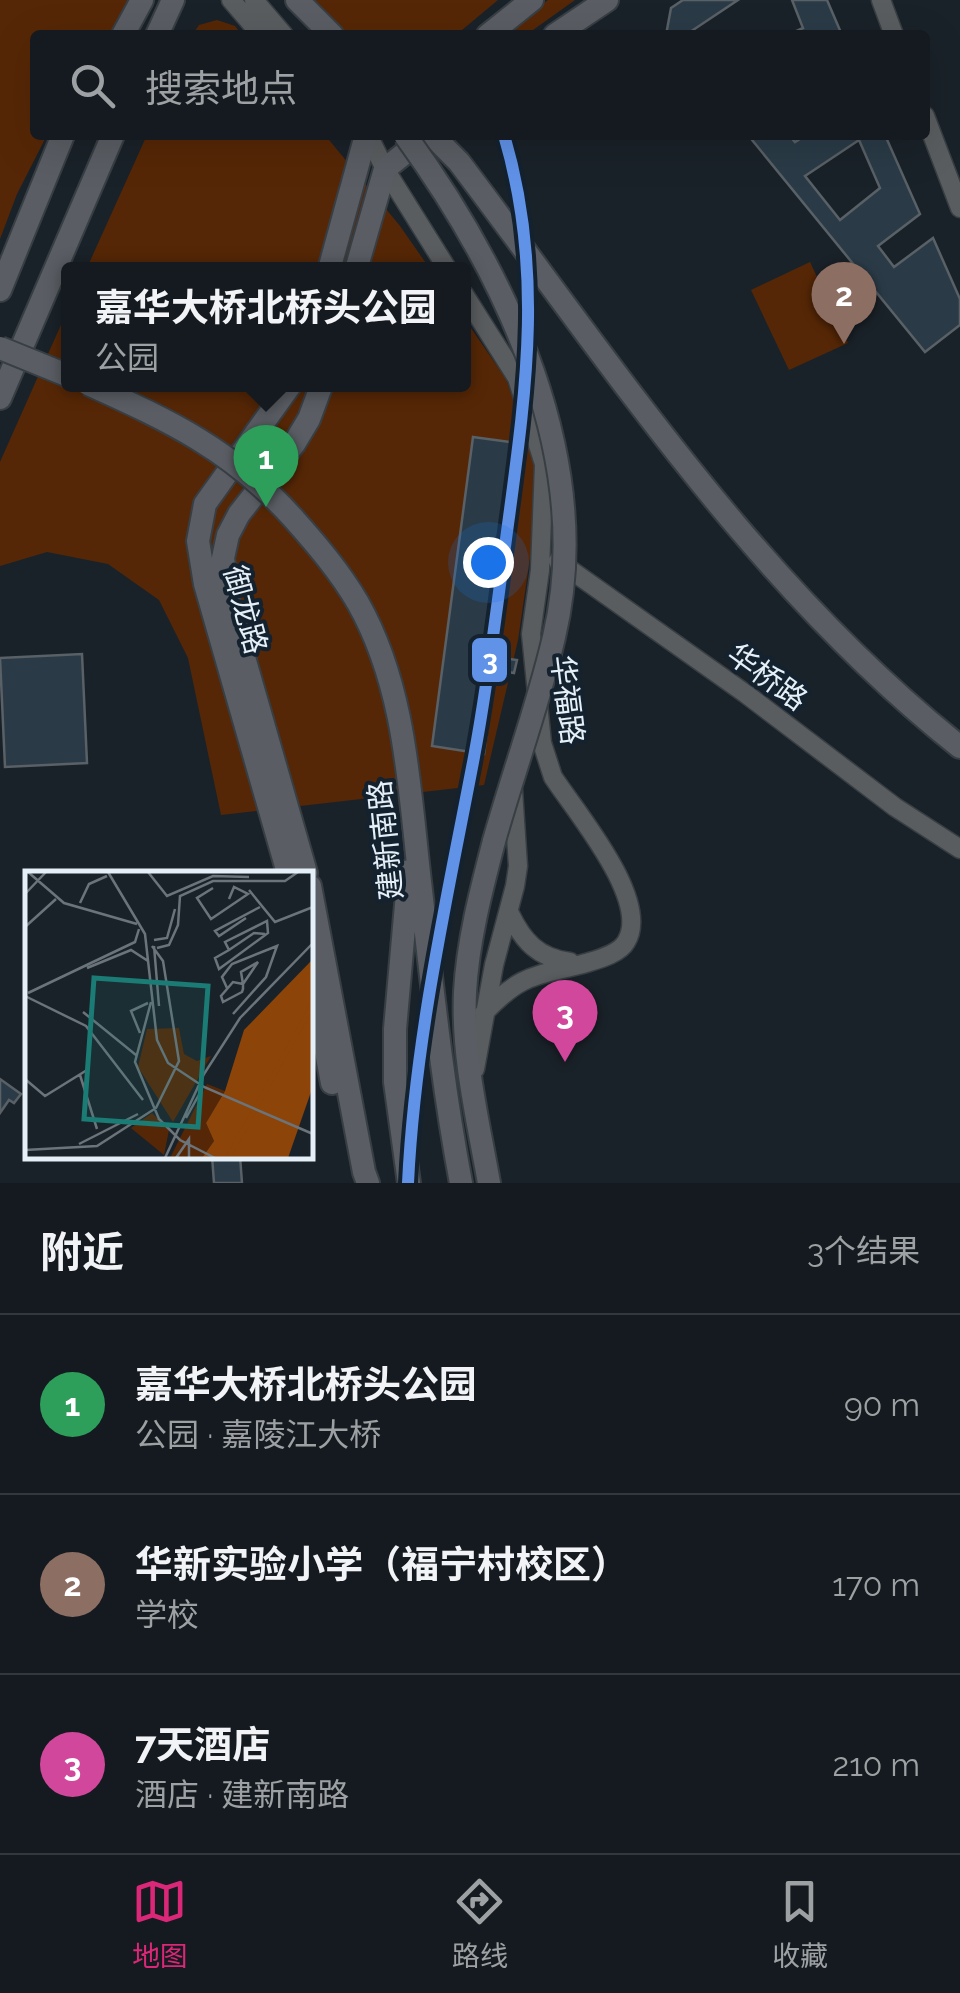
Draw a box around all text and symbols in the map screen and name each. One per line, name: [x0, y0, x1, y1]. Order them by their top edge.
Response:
search box: [30, 30, 930, 140]
icon: search: [65, 58, 120, 113]
text: 搜索地点: [145, 66, 297, 111]
popup: [61, 262, 471, 392]
pin: 2: [812, 262, 876, 344]
text: 嘉华大桥北桥头公园: [95, 285, 437, 330]
text: 公园: [95, 339, 159, 376]
pin: 1: [234, 424, 298, 507]
your location: [463, 537, 514, 588]
street label: 御龙路: [217, 562, 274, 658]
line badge: 3: [470, 636, 509, 684]
street label: 华桥路: [721, 636, 814, 717]
text: 3: [482, 644, 498, 677]
street label: 华福路: [545, 653, 590, 747]
street label: 建新南路: [362, 779, 409, 902]
inset map: [25, 871, 312, 1158]
pin: 3: [532, 980, 598, 1062]
text: 附近: [40, 1228, 124, 1277]
text: 3个结果: [807, 1232, 920, 1269]
text: 嘉华大桥北桥头公园: [135, 1362, 477, 1407]
text: 1: [65, 1386, 80, 1423]
text: 90 m: [844, 1386, 920, 1423]
text: 公园 · 嘉陵江大桥: [135, 1416, 381, 1453]
text: 华新实验小学（福宁村校区）: [135, 1542, 629, 1587]
text: 2: [63, 1566, 82, 1603]
text: 170 m: [832, 1566, 920, 1603]
text: 学校: [135, 1596, 199, 1633]
text: 7天酒店: [135, 1722, 270, 1767]
text: 3: [64, 1746, 81, 1783]
text: 210 m: [832, 1746, 920, 1783]
text: 酒店 · 建新南路: [135, 1776, 349, 1813]
tab: 地图: [132, 1874, 188, 1974]
tab: 路线: [452, 1874, 508, 1974]
tab: 收藏: [772, 1874, 828, 1974]

